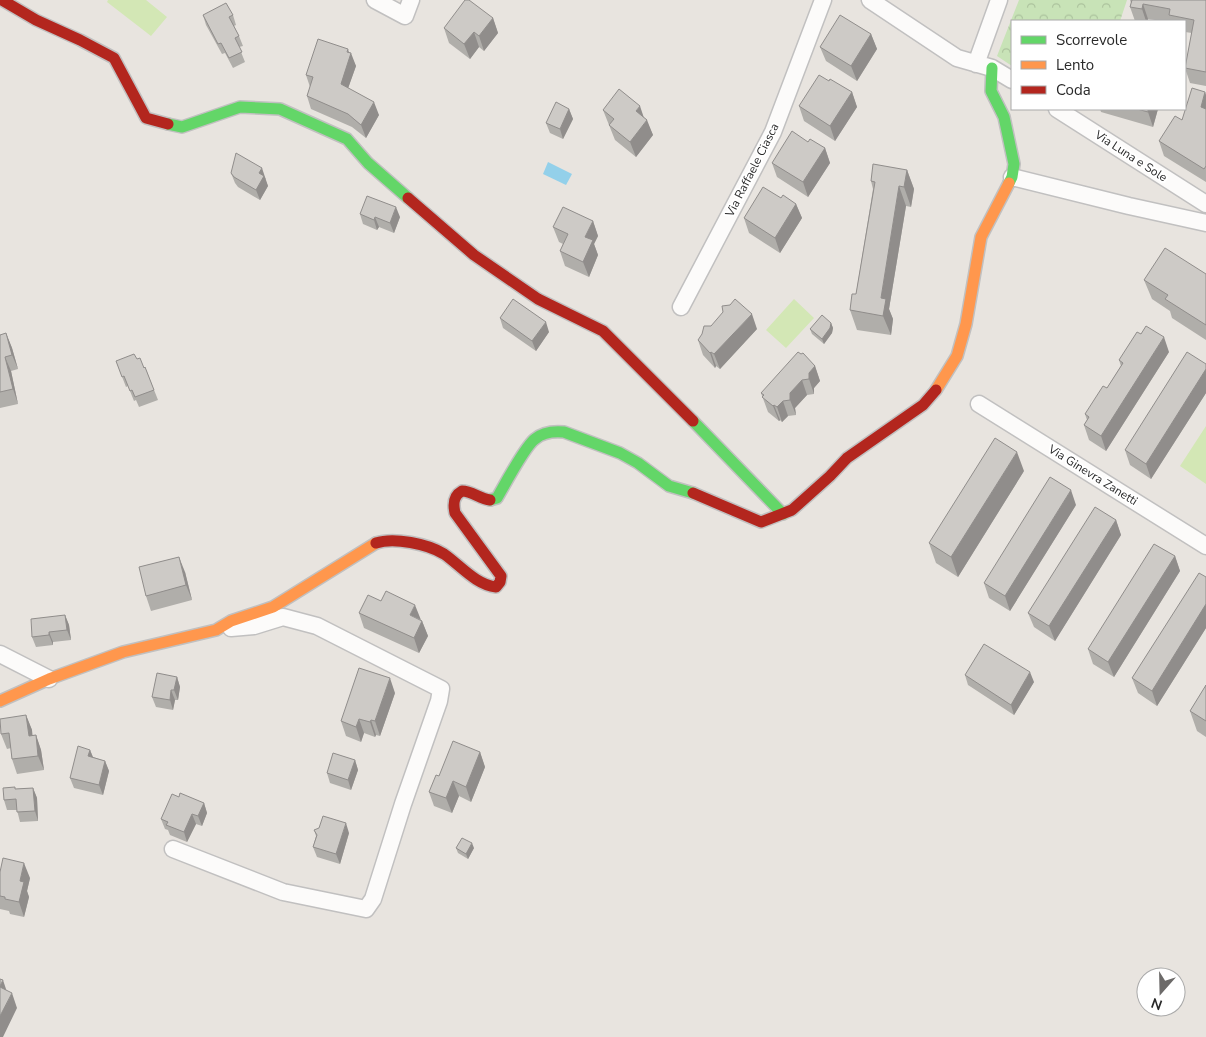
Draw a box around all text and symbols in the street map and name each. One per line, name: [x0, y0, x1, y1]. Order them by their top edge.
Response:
legend: [1011, 20, 1186, 110]
text: Scorrevole: [1056, 30, 1127, 50]
text: Lento: [1056, 55, 1094, 75]
text: Coda: [1056, 80, 1091, 100]
street label: Via Raffaele Ciasca: [721, 120, 783, 220]
street label: Via Luna e Sole: [1091, 126, 1170, 185]
street label: Via Ginevra Zanetti: [1044, 441, 1141, 509]
north arrow: [1136, 967, 1186, 1017]
text: N: [1149, 993, 1165, 1014]

